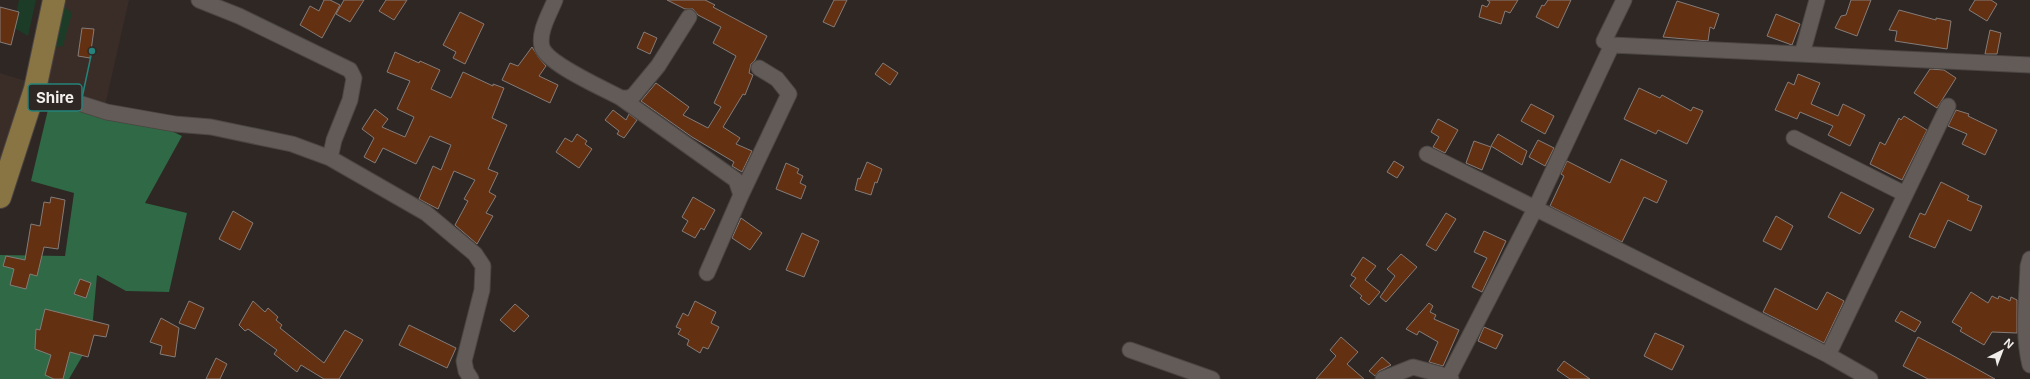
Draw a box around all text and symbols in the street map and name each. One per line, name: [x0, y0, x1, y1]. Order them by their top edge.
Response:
callout: Shire: [28, 84, 82, 111]
text: Shire: [36, 88, 74, 107]
north arrow: [1982, 331, 2022, 371]
text: N: [2001, 336, 2016, 352]

